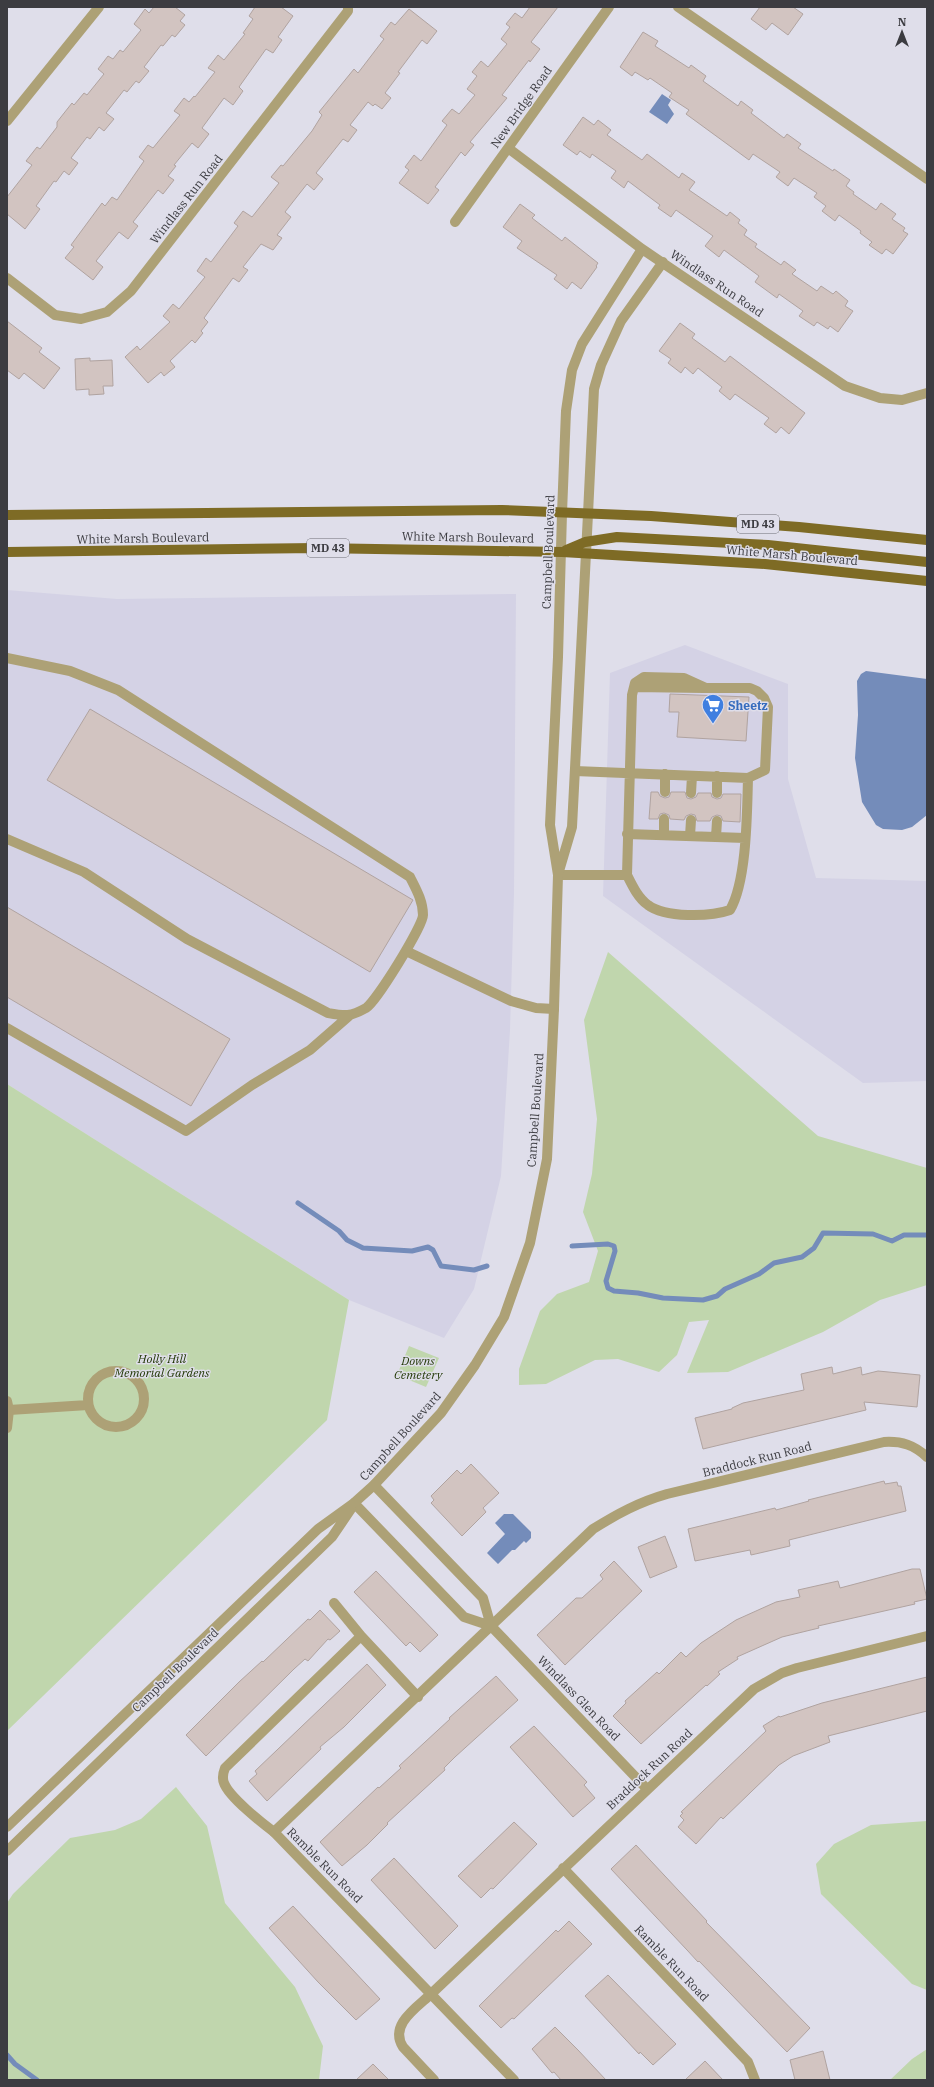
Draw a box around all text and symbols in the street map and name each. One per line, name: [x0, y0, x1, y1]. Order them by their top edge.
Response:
north arrow: [882, 12, 922, 52]
text: N: [898, 15, 907, 29]
street label: New Bridge Road: [487, 63, 555, 151]
street label: Windlass Run Road: [146, 151, 226, 247]
street label: Windlass Run Road: [668, 246, 766, 320]
street label: Campbell Boulevard: [539, 495, 557, 609]
road number: MD 43: [737, 515, 779, 533]
street label: White Marsh Boulevard: [402, 528, 534, 546]
street label: White Marsh Boulevard: [77, 529, 209, 547]
road number: MD 43: [307, 539, 349, 557]
street label: White Marsh Boulevard: [725, 542, 859, 568]
supermarket icon: Sheetz: [700, 692, 726, 725]
place label: Sheetz: [728, 698, 768, 713]
street label: Campbell Boulevard: [524, 1052, 546, 1168]
park label: Holly Hill Memorial Gardens: [113, 1351, 210, 1380]
park label: Downs Cemetery: [394, 1353, 444, 1382]
street label: Campbell Boulevard: [356, 1388, 444, 1484]
street label: Braddock Run Road: [701, 1438, 813, 1480]
street label: Campbell Boulevard: [129, 1625, 221, 1715]
street label: Windlass Glen Road: [535, 1652, 623, 1744]
street label: Braddock Run Road: [603, 1725, 695, 1813]
street label: Ramble Run Road: [284, 1824, 366, 1906]
street label: Ramble Run Road: [632, 1922, 712, 2004]

